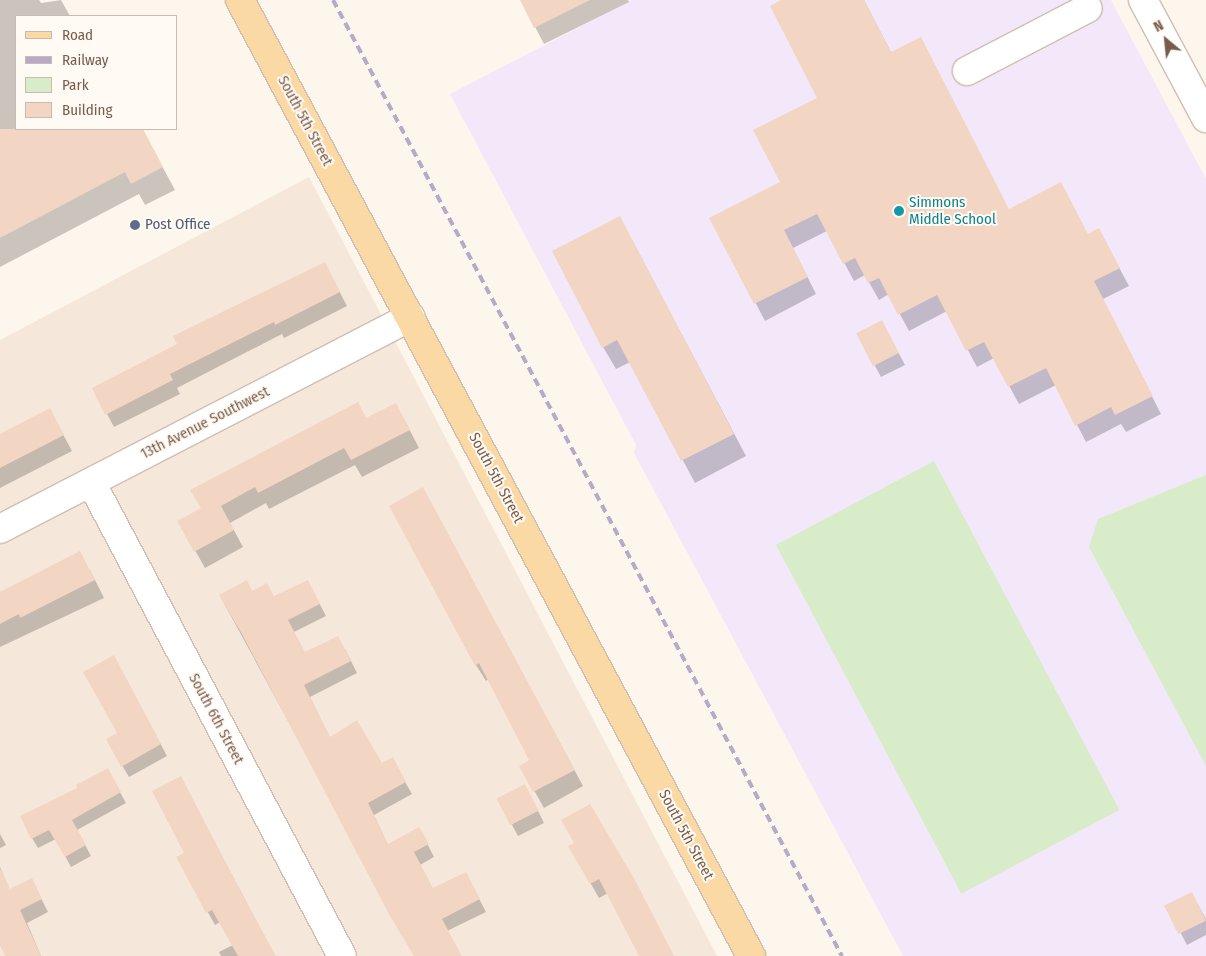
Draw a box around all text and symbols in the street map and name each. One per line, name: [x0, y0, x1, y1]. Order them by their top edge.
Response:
legend: [15, 15, 178, 130]
north arrow: [1141, 15, 1191, 65]
text: N: [1151, 17, 1166, 36]
text: Road: [62, 26, 93, 44]
text: Railway: [62, 51, 109, 69]
street label: South 5th Street: [274, 73, 336, 169]
text: Park: [62, 76, 89, 94]
text: Building: [62, 101, 113, 119]
place label: Simmons Middle School: [909, 193, 996, 228]
marker: Simmons Middle School: [893, 205, 905, 217]
place label: Post Office: [145, 216, 211, 234]
marker: Post Office: [129, 219, 141, 231]
street label: 13th Avenue Southwest: [138, 383, 272, 463]
street label: South 5th Street: [465, 430, 527, 526]
street label: South 6th Street: [185, 671, 247, 767]
street label: South 5th Street: [655, 787, 717, 883]

